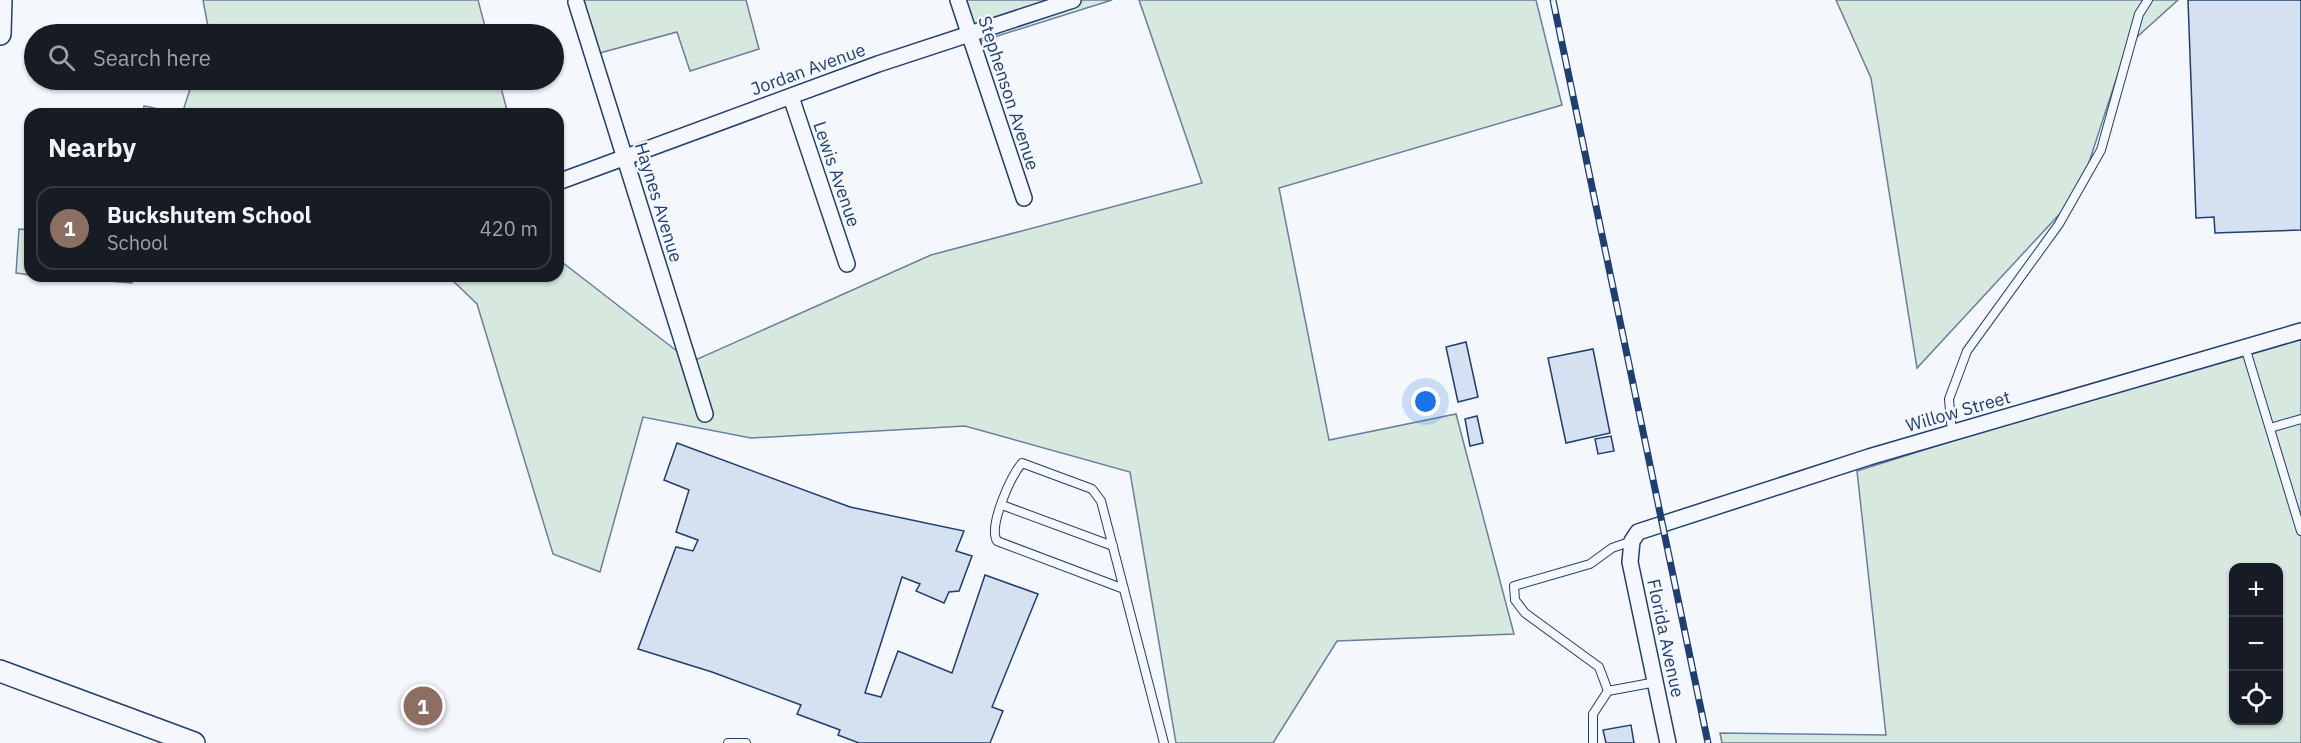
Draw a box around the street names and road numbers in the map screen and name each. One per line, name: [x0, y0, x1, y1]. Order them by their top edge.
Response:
street label: Stephenson Avenue: [973, 13, 1045, 173]
street label: Jordan Avenue: [748, 38, 869, 100]
street label: Lewis Avenue: [808, 118, 866, 230]
street label: Haynes Avenue: [630, 139, 688, 265]
street label: Willow Street: [1903, 385, 2013, 437]
street label: Florida Avenue: [1642, 577, 1690, 699]

